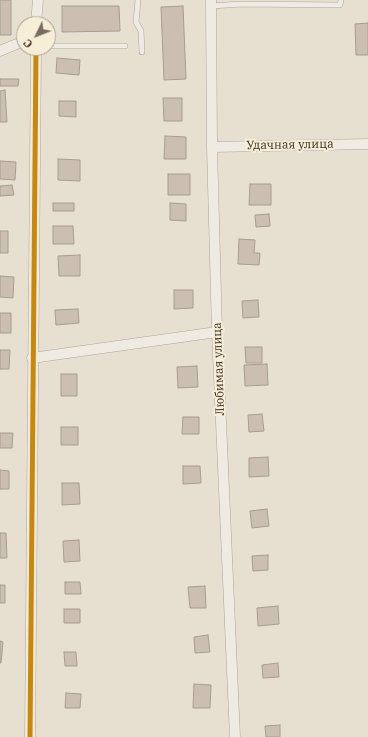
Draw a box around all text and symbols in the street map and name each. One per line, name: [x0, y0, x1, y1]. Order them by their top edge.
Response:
north arrow: [16, 16, 56, 56]
text: С: [20, 36, 36, 51]
street label: Удачная улица: [246, 137, 334, 153]
street label: Любимая улица: [210, 322, 228, 416]

